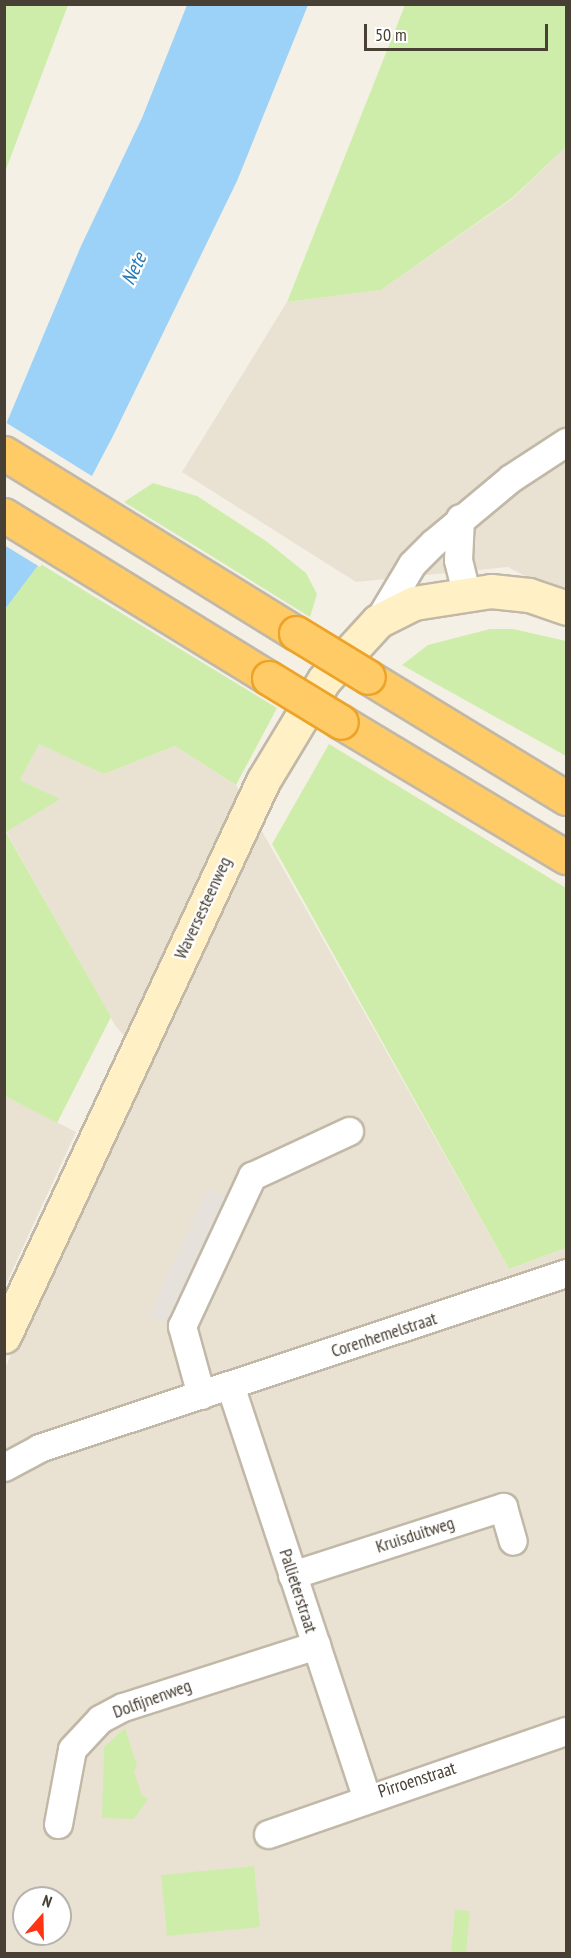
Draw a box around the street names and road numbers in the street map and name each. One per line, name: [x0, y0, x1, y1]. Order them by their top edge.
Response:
street label: Waversesteenweg: [170, 853, 236, 963]
street label: Corenhemelstraat: [328, 1308, 440, 1362]
street label: Kruisduitweg: [373, 1512, 457, 1558]
street label: Pallieterstraat: [274, 1546, 322, 1636]
street label: Dolfijnenweg: [110, 1675, 194, 1723]
street label: Pirroenstraat: [375, 1757, 459, 1803]

